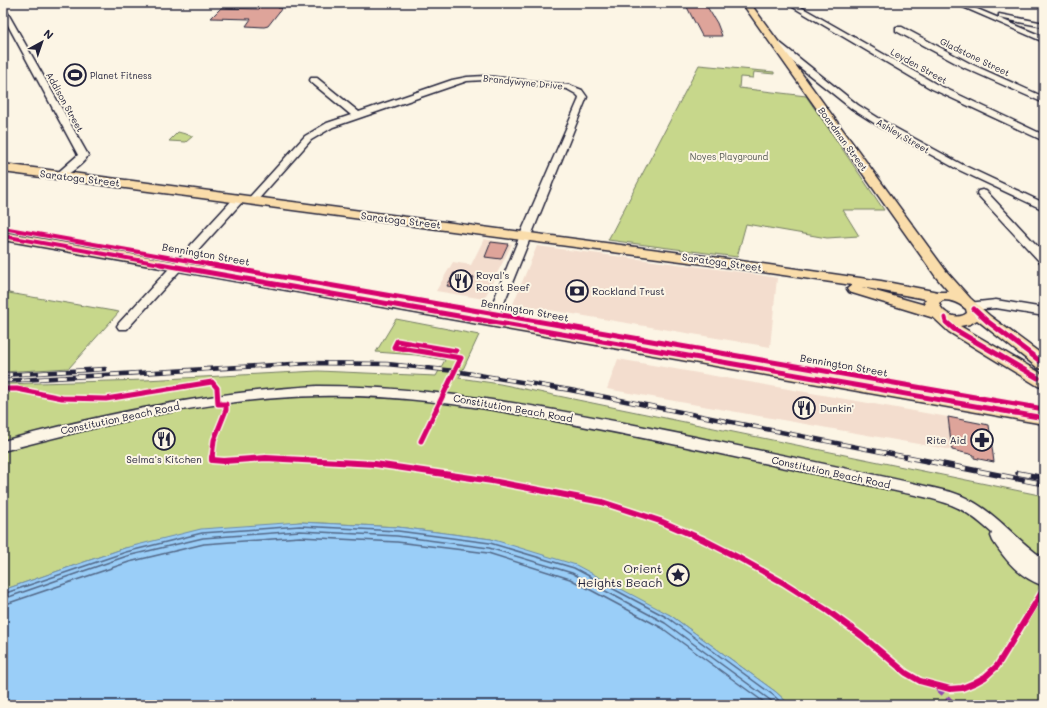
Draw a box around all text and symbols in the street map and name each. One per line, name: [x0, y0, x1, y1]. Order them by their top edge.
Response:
north arrow: [22, 22, 62, 62]
text: N: [41, 26, 57, 42]
street label: Gladstone Street: [938, 35, 1012, 79]
street label: Leyden Street: [889, 46, 949, 86]
sports icon: Planet Fitness: [62, 62, 88, 88]
street label: Addison Street: [44, 70, 86, 134]
place label: Planet Fitness: [90, 70, 152, 81]
street label: Brandywyne Drive: [483, 72, 563, 92]
street label: Boardman Street: [816, 105, 870, 173]
street label: Ashley Street: [874, 116, 932, 156]
park label: Noyes Playground: [690, 151, 768, 162]
street label: Saratoga Street: [39, 166, 121, 190]
street label: Saratoga Street: [360, 208, 442, 232]
street label: Bennington Street: [161, 239, 251, 269]
street label: Saratoga Street: [681, 249, 763, 275]
restaurant icon: Royal's Roast Beef: [448, 268, 474, 294]
place label: Royal's Roast Beef: [476, 268, 531, 294]
bank icon: Rockland Trust: [564, 278, 590, 304]
place label: Rockland Trust: [592, 284, 665, 298]
street label: Bennington Street: [480, 295, 570, 325]
street label: Bennington Street: [799, 350, 889, 380]
street label: Constitution Beach Road: [452, 391, 574, 425]
restaurant icon: Dunkin': [791, 395, 817, 421]
street label: Constitution Beach Road: [59, 399, 181, 437]
place label: Dunkin': [820, 401, 854, 415]
restaurant icon: Selma's Kitchen: [151, 426, 177, 452]
pharmacy icon: Rite Aid: [969, 427, 995, 453]
place label: Rite Aid: [926, 433, 966, 447]
place label: Selma's Kitchen: [126, 452, 202, 466]
street label: Constitution Beach Road: [770, 453, 892, 491]
place label: Orient Heights Beach: [577, 560, 662, 590]
place icon: Orient Heights Beach: [665, 562, 691, 588]

